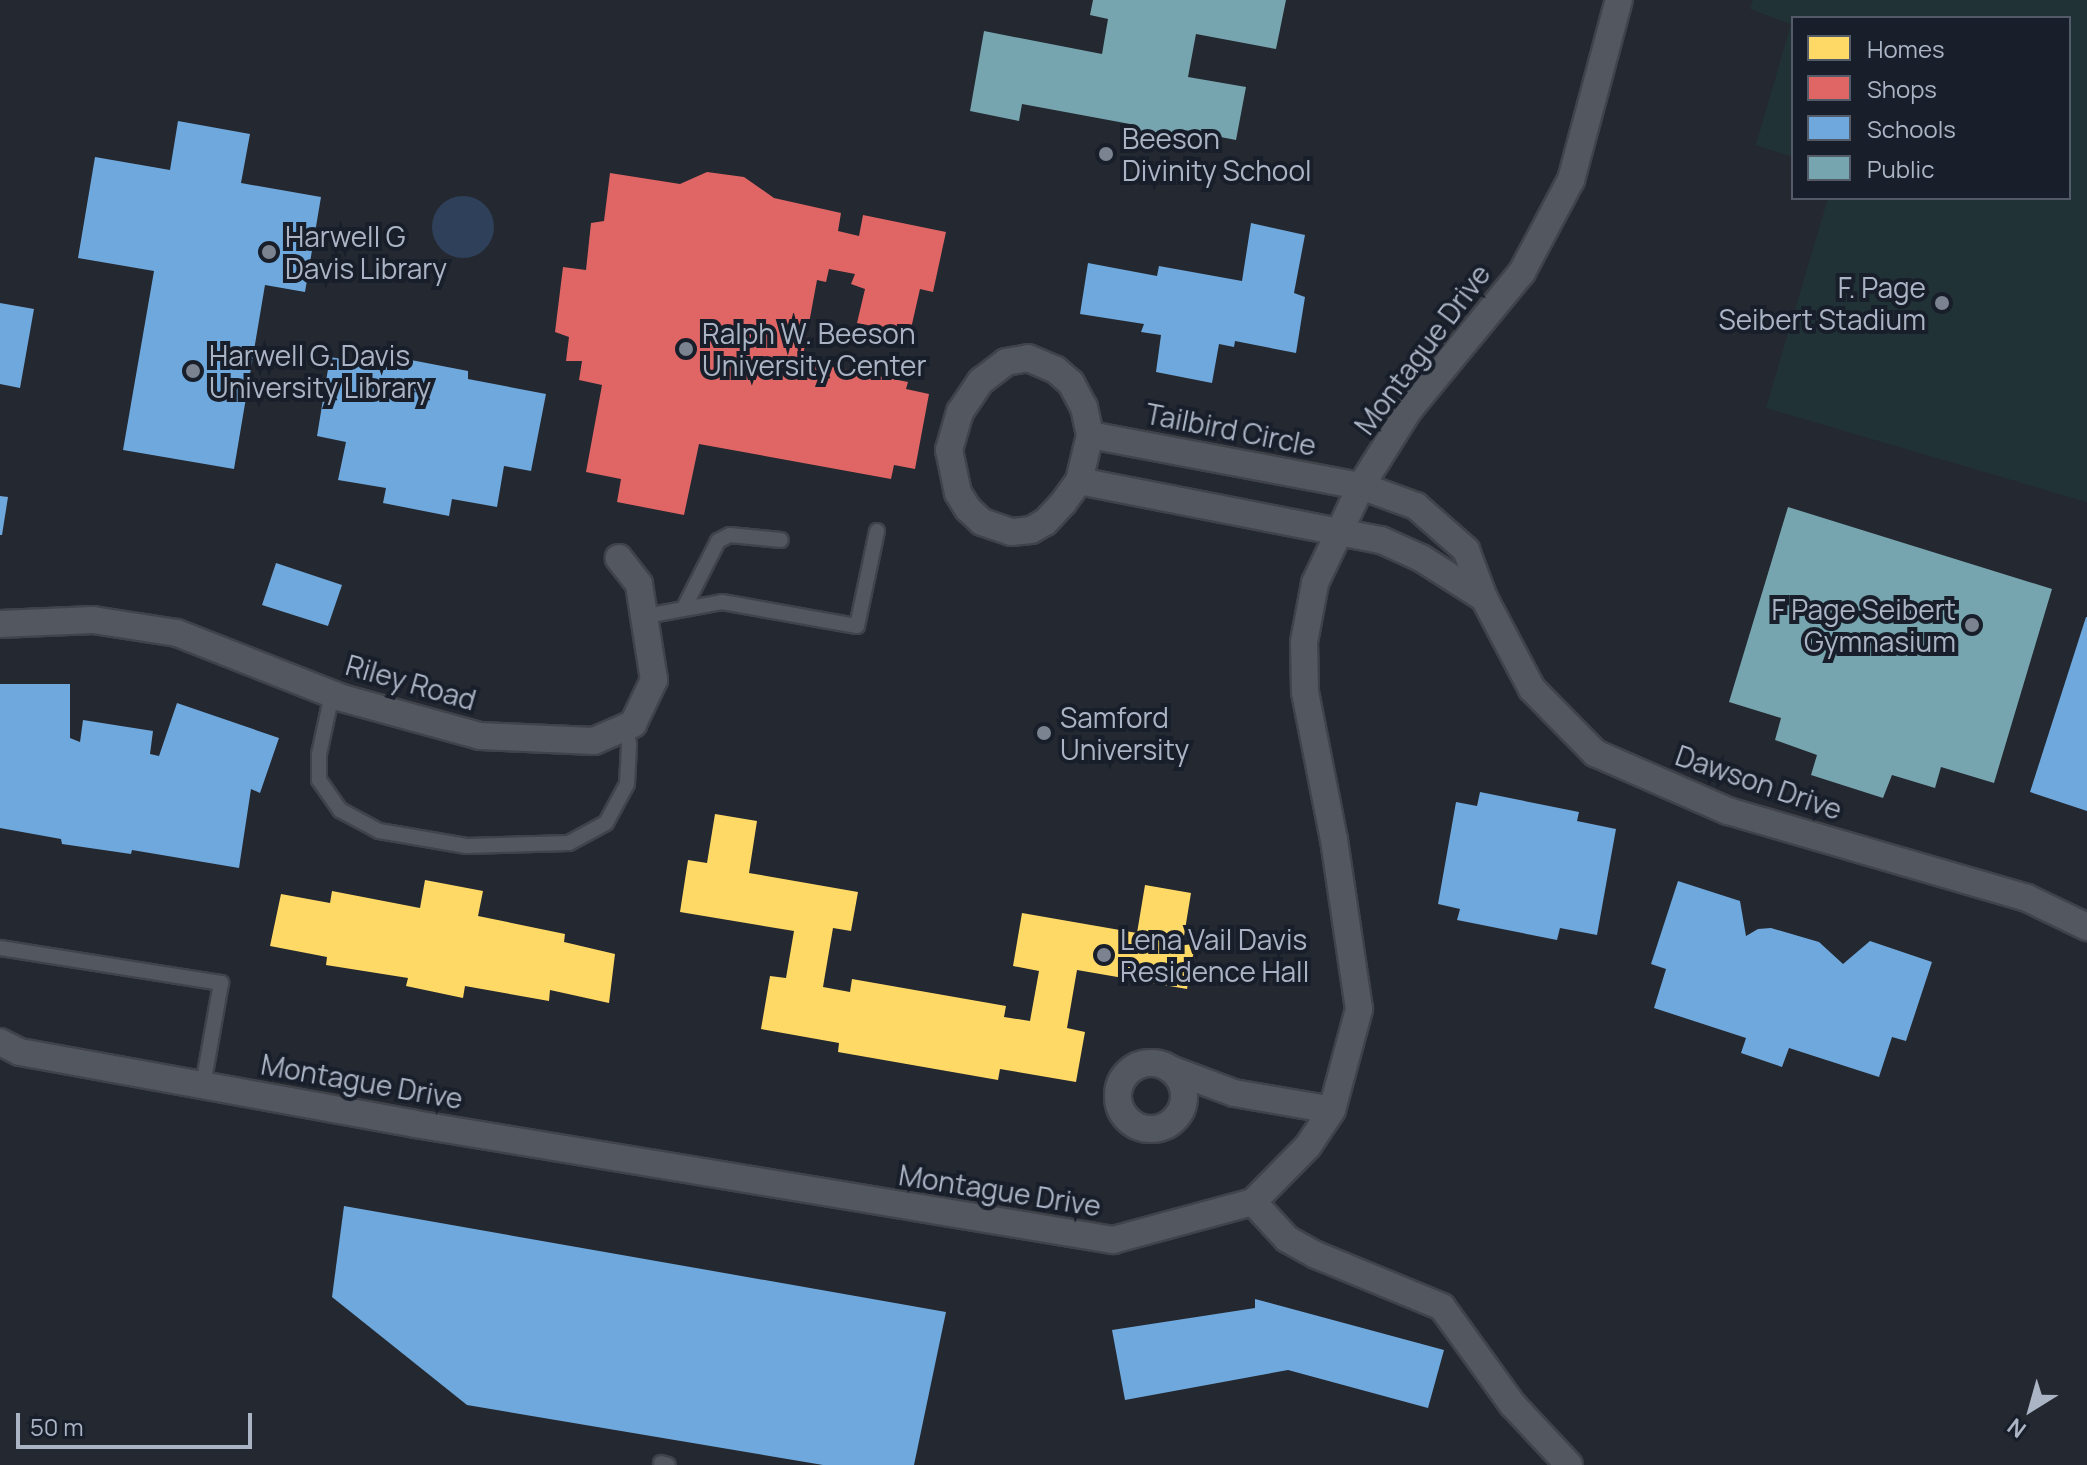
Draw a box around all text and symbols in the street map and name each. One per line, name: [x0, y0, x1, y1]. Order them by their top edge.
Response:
legend: [1791, 16, 2071, 200]
text: Homes: [1867, 32, 1945, 65]
text: Shops: [1867, 72, 1937, 105]
text: Schools: [1867, 112, 1956, 145]
place label: Beeson Divinity School: [1122, 121, 1311, 187]
marker: Beeson Divinity School: [1097, 145, 1115, 163]
text: Public: [1867, 152, 1934, 185]
place label: Harwell G Davis Library: [285, 219, 447, 285]
marker: Harwell G Davis Library: [260, 243, 278, 261]
street label: Montague Drive: [1347, 257, 1497, 441]
place label: F. Page Seibert Stadium: [1718, 270, 1926, 336]
marker: F. Page Seibert Stadium: [1933, 294, 1951, 312]
place label: Ralph W. Beeson University Center: [702, 316, 927, 382]
place label: Harwell G. Davis University Library: [209, 338, 431, 404]
marker: Ralph W. Beeson University Center: [677, 340, 695, 358]
marker: Harwell G. Davis University Library: [184, 362, 202, 380]
street label: Tailbird Circle: [1143, 396, 1319, 462]
place label: F Page Seibert Gymnasium: [1772, 592, 1956, 658]
marker: F Page Seibert Gymnasium: [1963, 616, 1981, 634]
street label: Riley Road: [342, 647, 480, 717]
place label: Samford University: [1060, 700, 1189, 766]
marker: Samford University: [1035, 724, 1053, 742]
street label: Dawson Drive: [1671, 738, 1847, 826]
place label: Lena Vail Davis Residence Hall: [1120, 922, 1309, 988]
marker: Lena Vail Davis Residence Hall: [1095, 946, 1113, 964]
street label: Montague Drive: [259, 1047, 465, 1115]
street label: Montague Drive: [897, 1157, 1103, 1223]
north arrow: [1991, 1369, 2071, 1449]
scale bar: [20, 1397, 256, 1447]
text: 50 m: [30, 1410, 84, 1443]
text: N: [2001, 1411, 2032, 1445]

